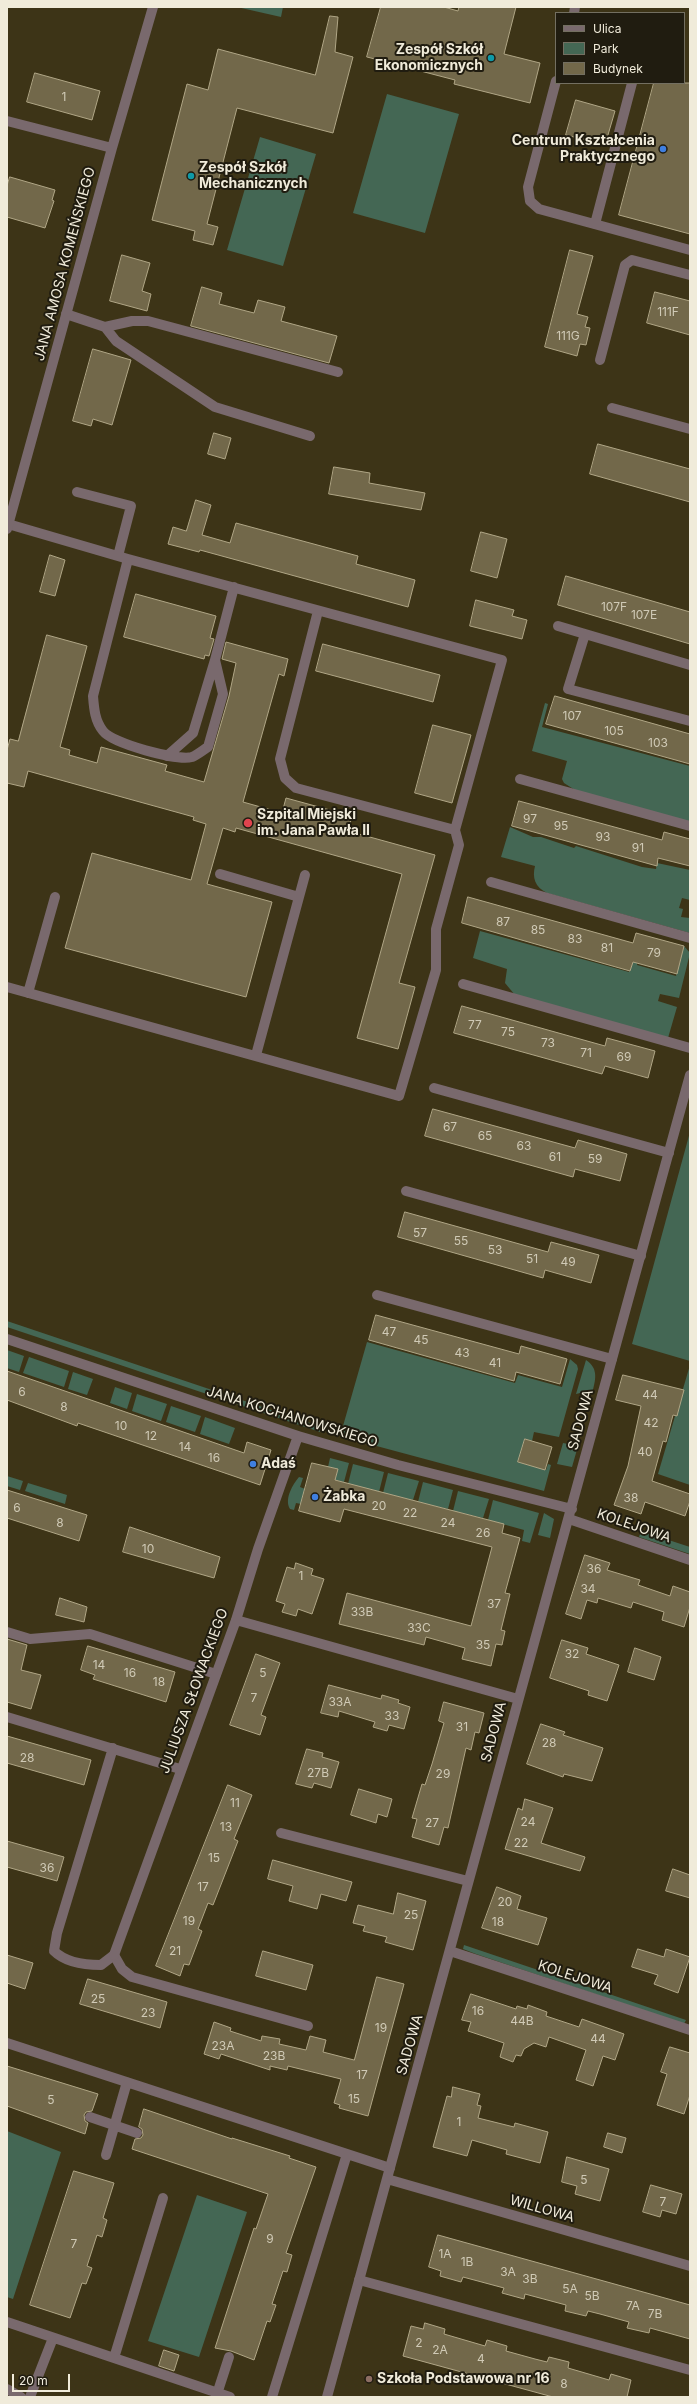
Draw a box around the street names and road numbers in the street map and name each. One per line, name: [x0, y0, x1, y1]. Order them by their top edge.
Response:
street label: JANA AMOSA KOMEŃSKIEGO: [31, 165, 99, 363]
street label: JANA KOCHANOWSKIEGO: [204, 1383, 380, 1451]
street label: SADOWA: [565, 1388, 597, 1452]
street label: KOLEJOWA: [595, 1505, 673, 1547]
street label: JULIUSZA SŁOWACKIEGO: [156, 1606, 232, 1776]
street label: SADOWA: [478, 1700, 510, 1764]
street label: KOLEJOWA: [536, 1957, 614, 1997]
street label: SADOWA: [393, 2013, 427, 2077]
street label: WILLOWA: [508, 2192, 576, 2226]

